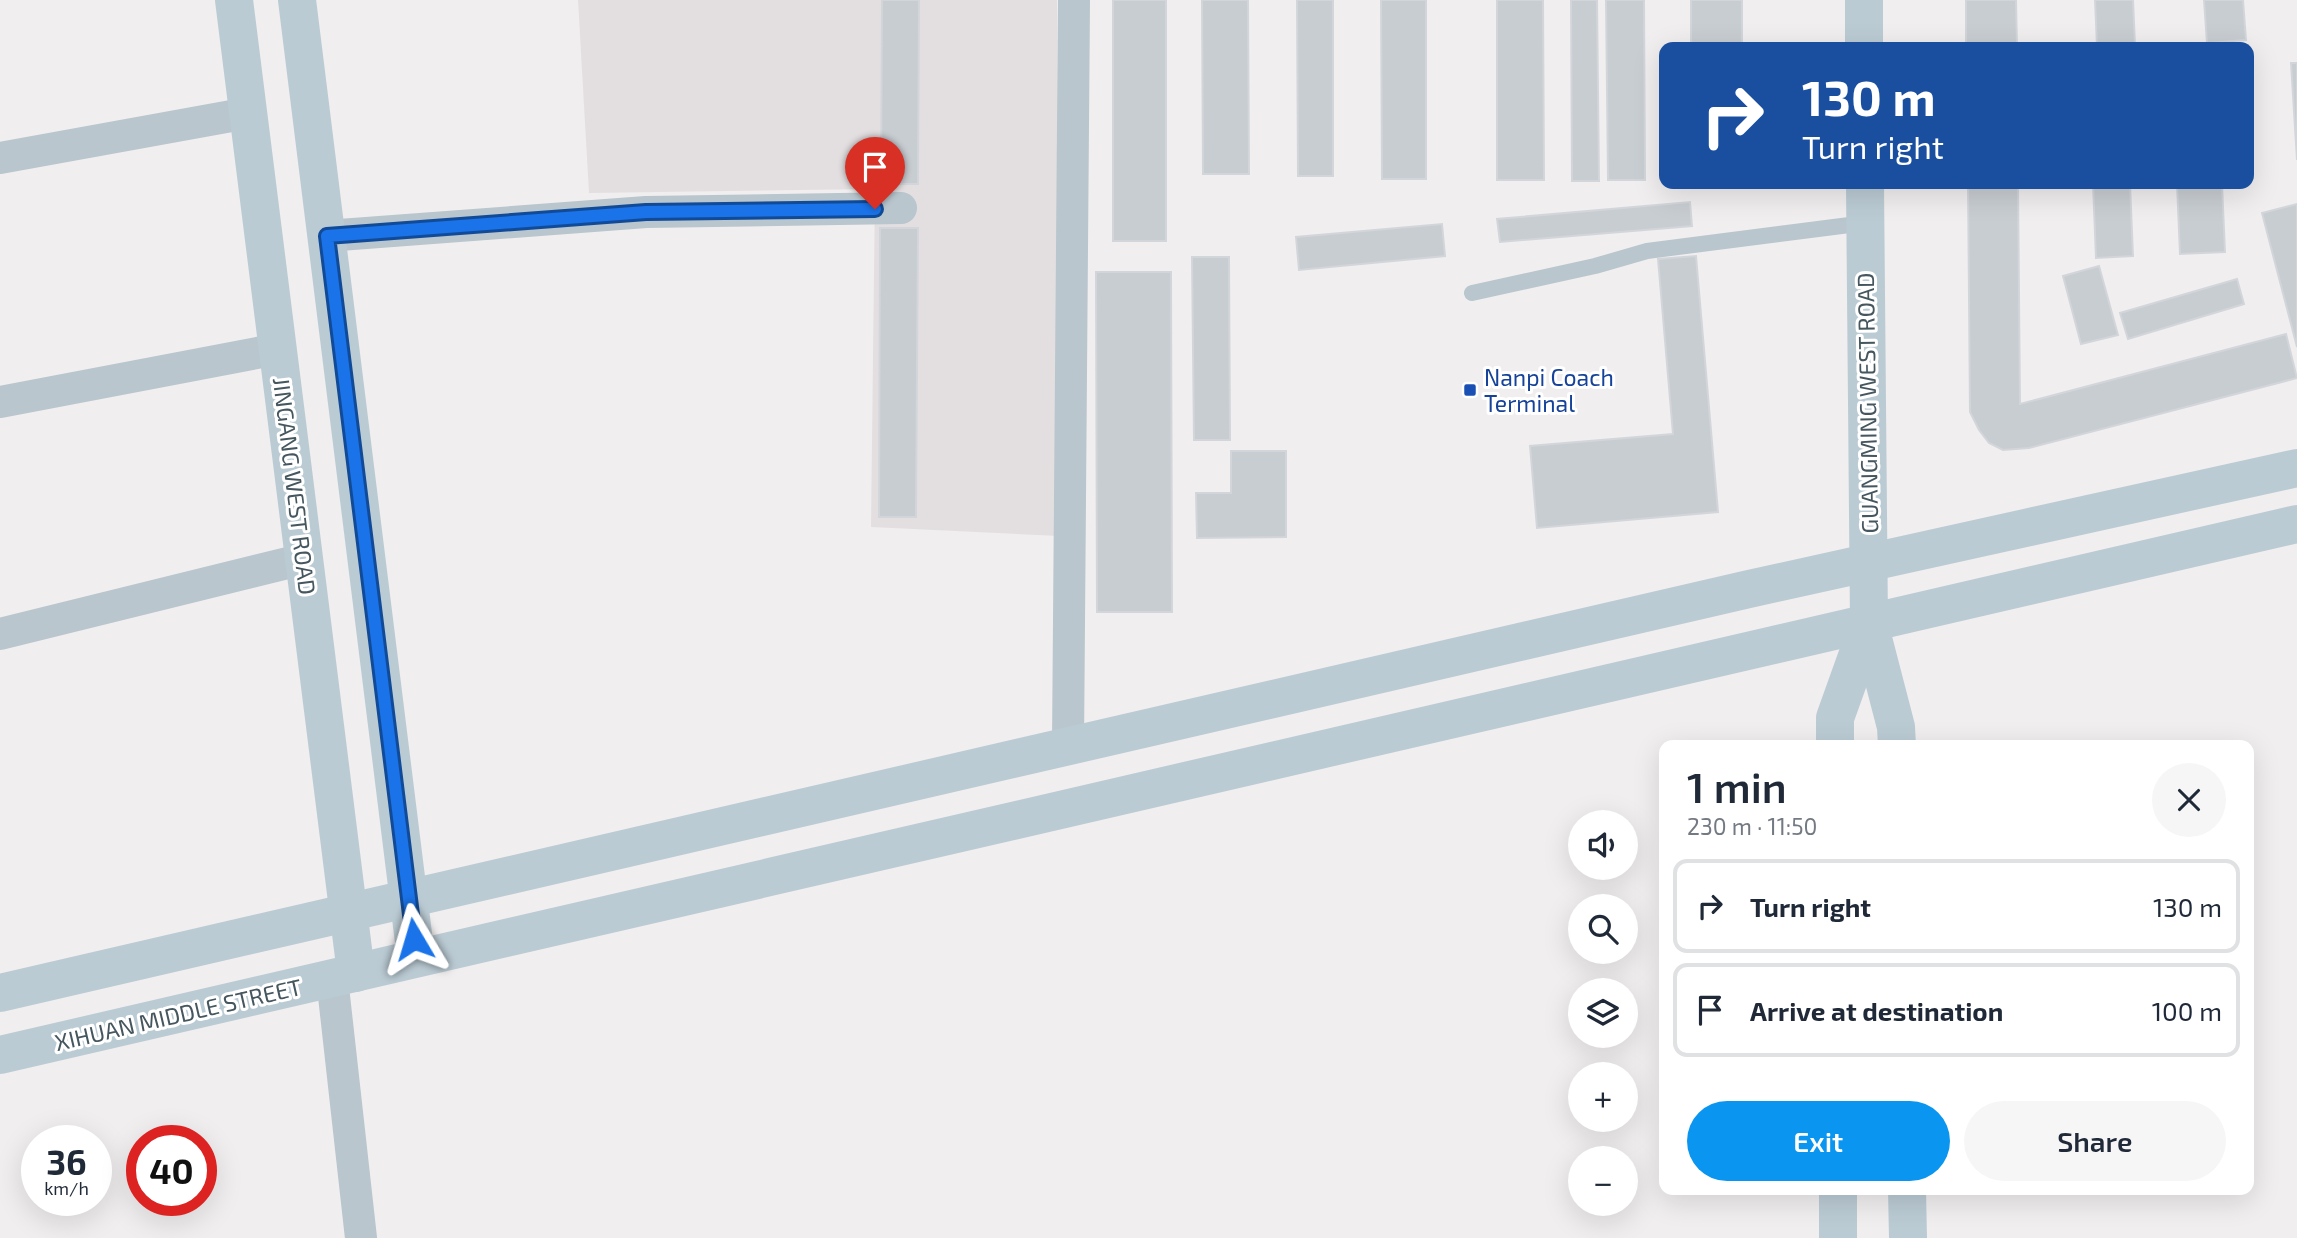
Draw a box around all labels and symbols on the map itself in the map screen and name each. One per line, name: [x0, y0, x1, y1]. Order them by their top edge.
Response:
pin: [845, 137, 905, 209]
street label: GUANGMING WEST ROAD: [1851, 272, 1883, 534]
place label: Nanpi Coach Terminal: [1484, 363, 1614, 417]
street label: JINGANG WEST ROAD: [268, 376, 322, 596]
marker: Nanpi Coach Terminal: [1462, 382, 1478, 398]
position arrow: [377, 902, 451, 976]
street label: XIHUAN MIDDLE STREET: [52, 972, 304, 1056]
speed limit sign: 40: [126, 1125, 217, 1216]

